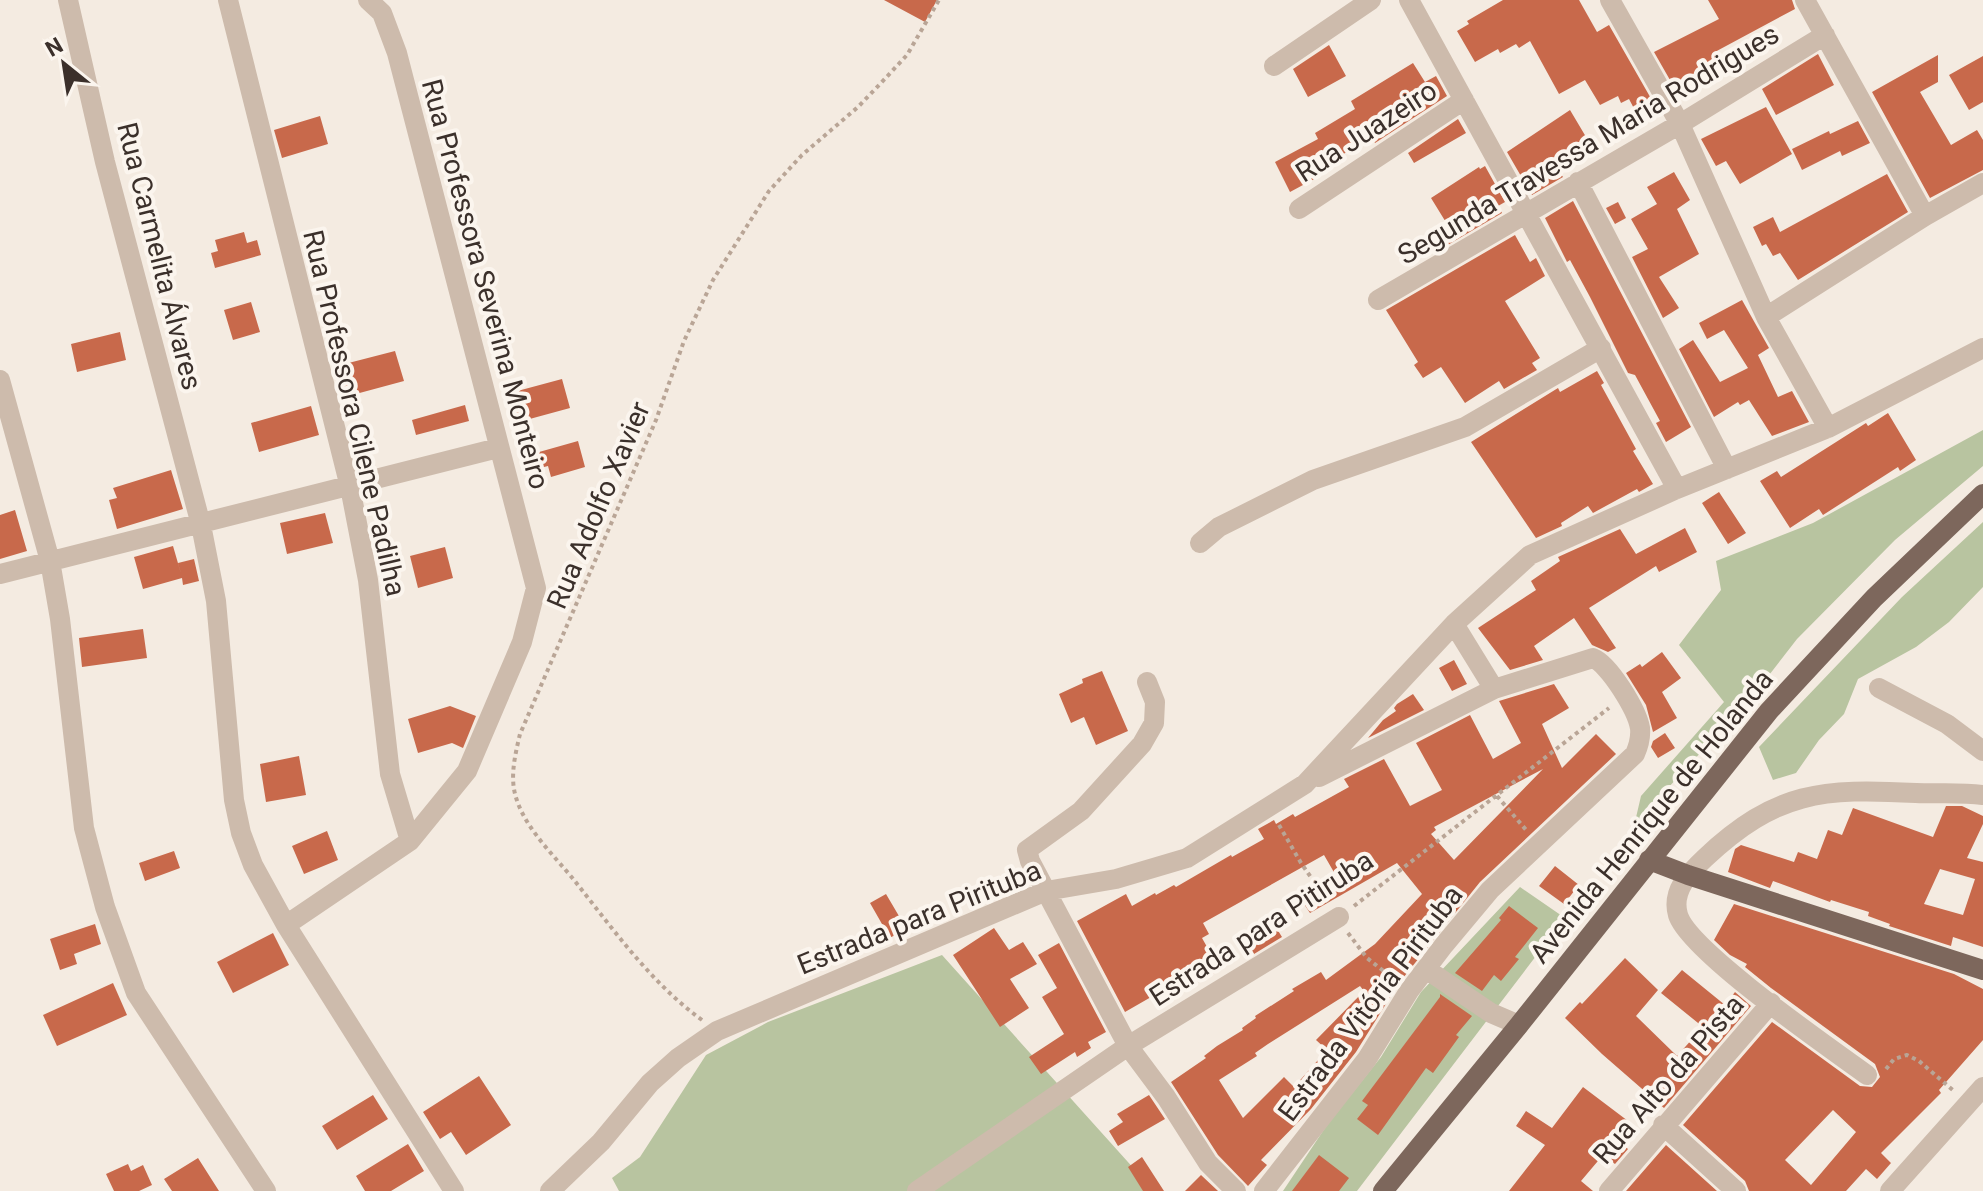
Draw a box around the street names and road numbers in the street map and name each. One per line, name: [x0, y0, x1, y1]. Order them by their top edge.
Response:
street label: Segunda Travessa Maria Rodrigues: [1392, 17, 1785, 271]
street label: Rua Juazeiro: [1290, 74, 1443, 189]
street label: Rua Professora Severina Monteiro: [415, 75, 556, 493]
street label: Rua Carmelita Álvares: [110, 119, 209, 393]
street label: Rua Professora Cilene Padilha: [296, 227, 413, 599]
street label: Rua Adolfo Xavier: [540, 396, 657, 614]
street label: Avenida Henrique de Holanda: [1523, 663, 1780, 970]
street label: Estrada para Pitiruba: [1143, 844, 1379, 1013]
street label: Estrada para Pirituba: [792, 853, 1046, 981]
street label: Estrada Vitória Pirituba: [1271, 879, 1470, 1127]
street label: Rua Alto da Pista: [1586, 988, 1751, 1171]

